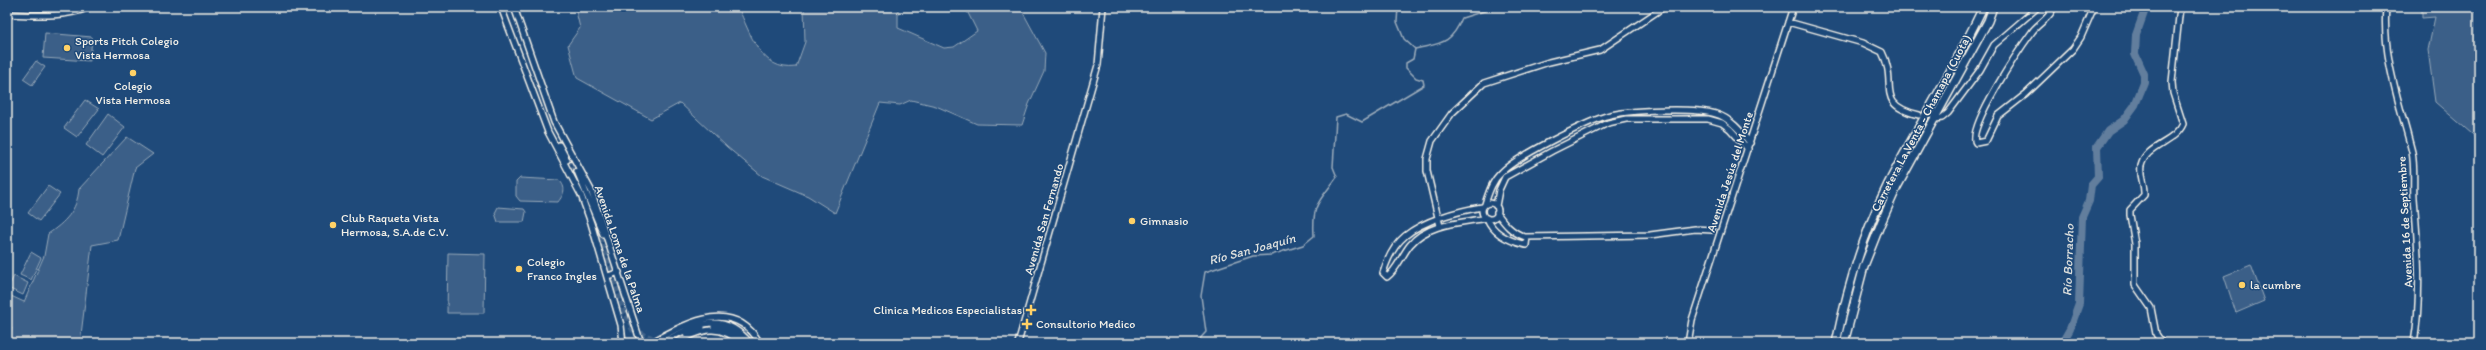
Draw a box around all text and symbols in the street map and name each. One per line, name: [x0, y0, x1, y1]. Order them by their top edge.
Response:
street label: Carretera La Venta - Chamapa (Cuota): [1868, 32, 1974, 214]
place label: Sports Pitch Colegio Vista Hermosa: [75, 34, 179, 62]
marker: Sports Pitch Colegio Vista Hermosa: [62, 43, 72, 53]
marker: Colegio Vista Hermosa: [128, 68, 138, 78]
place label: Colegio Vista Hermosa: [96, 79, 171, 107]
street label: Avenida Jesús del Monte: [1704, 110, 1756, 234]
street label: Avenida 16 de Septiembre: [2395, 156, 2415, 288]
street label: Avenida San Fernando: [1021, 162, 1067, 276]
street label: Avenida Loma de la Palma: [592, 183, 649, 315]
place label: Club Raqueta Vista Hermosa, S.A.de C.V.: [341, 211, 449, 239]
place label: Gimnasio: [1140, 214, 1188, 228]
marker: Gimnasio: [1127, 216, 1137, 226]
marker: Club Raqueta Vista Hermosa, S.A.de C.V.: [328, 220, 338, 230]
water label: Río Borracho: [2059, 223, 2077, 296]
water label: Río San Joaquín: [1207, 230, 1297, 268]
place label: Colegio Franco Ingles: [527, 255, 597, 283]
marker: Colegio Franco Ingles: [514, 264, 524, 274]
place label: la cumbre: [2250, 278, 2301, 292]
marker: la cumbre: [2237, 280, 2247, 290]
place label: Clinica Medicos Especialistas: [873, 303, 1022, 317]
marker: Clinica Medicos Especialistas: [1025, 304, 1037, 316]
place label: Consultorio Medico: [1036, 317, 1135, 331]
marker: Consultorio Medico: [1021, 318, 1033, 330]

